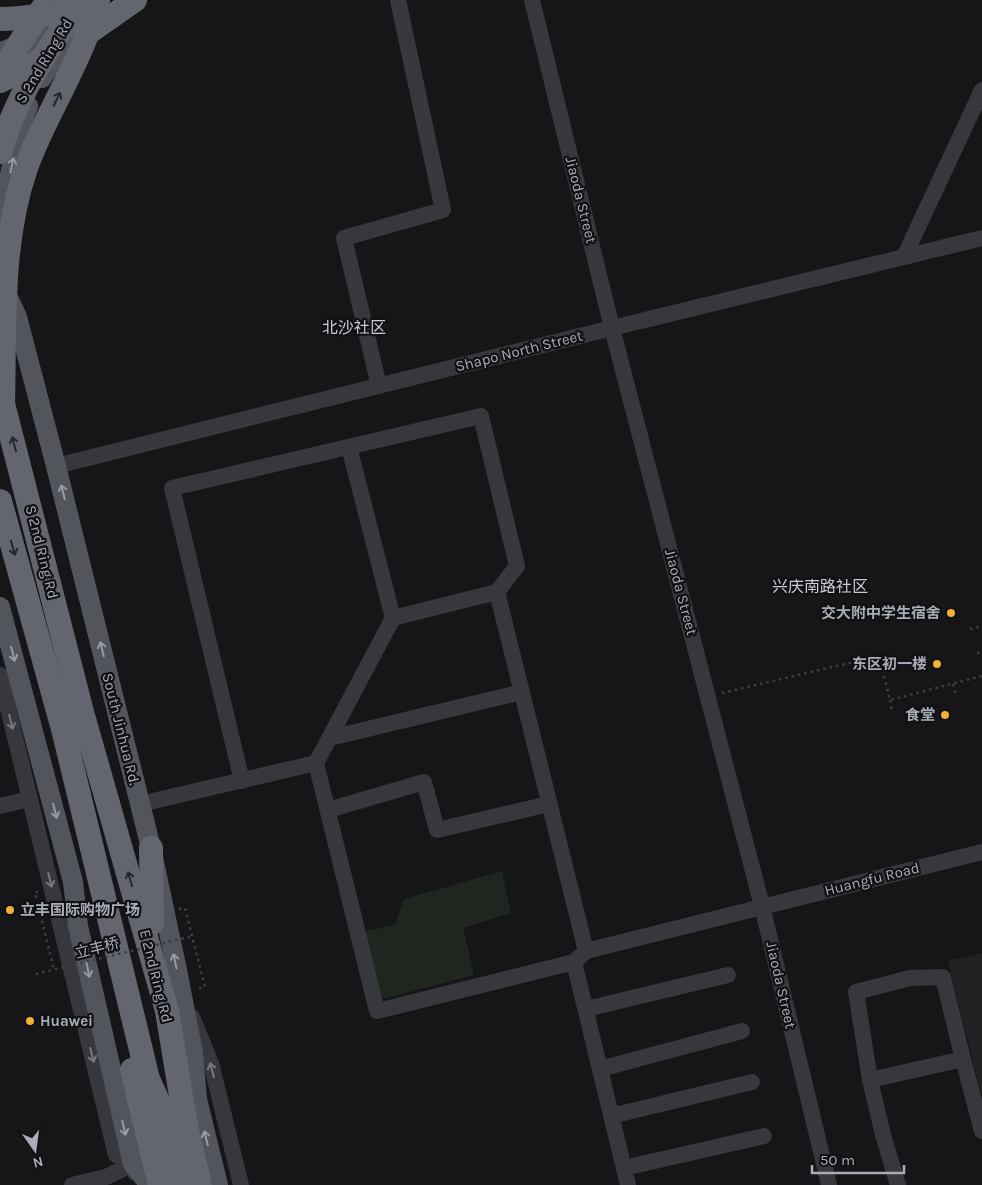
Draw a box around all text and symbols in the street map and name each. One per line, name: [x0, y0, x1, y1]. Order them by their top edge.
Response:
street label: S 2nd Ring Rd: [12, 15, 76, 107]
one-way arrow: [53, 92, 63, 107]
street label: Jiaoda Street: [562, 155, 601, 246]
one-way arrow: [8, 158, 17, 174]
district label: 北沙社区: [322, 318, 386, 337]
street label: Shapo North Street: [454, 326, 585, 375]
one-way arrow: [8, 437, 18, 453]
one-way arrow: [57, 484, 67, 500]
street label: S 2nd Ring Rd: [22, 503, 62, 601]
one-way arrow: [9, 540, 18, 556]
street label: Jiaoda Street: [661, 547, 701, 638]
district label: 兴庆南路社区: [772, 577, 868, 596]
place label: 交大附中学生宿舍: [821, 604, 941, 622]
marker: 交大附中学生宿舍: [945, 607, 957, 619]
one-way arrow: [97, 642, 106, 658]
one-way arrow: [8, 646, 18, 662]
place label: 东区初一楼: [852, 655, 927, 673]
marker: 东区初一楼: [931, 658, 943, 670]
street label: South Jinhua Rd.: [98, 671, 144, 787]
place label: 食堂: [905, 706, 935, 724]
marker: 食堂: [939, 709, 951, 721]
one-way arrow: [7, 713, 16, 729]
one-way arrow: [50, 803, 60, 819]
street label: Huangfu Road: [823, 859, 921, 899]
one-way arrow: [46, 871, 55, 887]
one-way arrow: [125, 872, 135, 888]
place label: 立丰国际购物广场: [20, 901, 140, 919]
marker: 立丰国际购物广场: [4, 904, 16, 916]
street label: E 2nd Ring Rd: [136, 928, 176, 1024]
street label: 立丰桥: [73, 934, 121, 962]
street label: Jiaoda Street: [762, 940, 800, 1031]
one-way arrow: [170, 953, 179, 969]
one-way arrow: [84, 962, 93, 978]
place label: Huawei: [40, 1012, 93, 1030]
marker: Huawei: [24, 1015, 36, 1027]
one-way arrow: [88, 1046, 97, 1062]
one-way arrow: [207, 1062, 216, 1078]
one-way arrow: [120, 1120, 129, 1136]
north arrow: [10, 1125, 60, 1175]
one-way arrow: [201, 1130, 210, 1146]
scale bar: [812, 1142, 904, 1174]
text: 50 m: [820, 1151, 855, 1169]
text: N: [31, 1153, 45, 1172]

